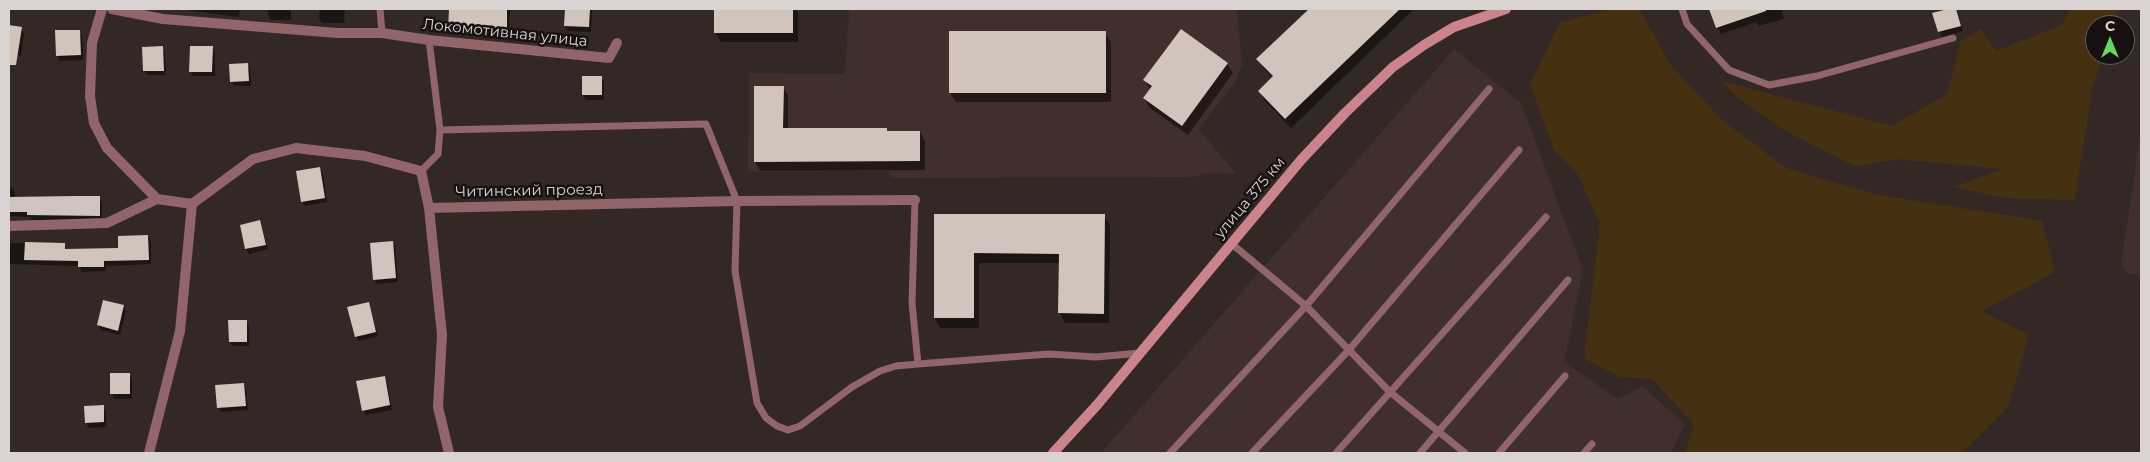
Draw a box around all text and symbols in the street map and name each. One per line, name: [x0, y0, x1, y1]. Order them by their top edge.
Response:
street label: Локомотивная улица: [422, 15, 588, 51]
north arrow: [2085, 15, 2135, 65]
text: С: [2105, 17, 2115, 35]
street label: улица 375 км: [1211, 154, 1289, 242]
street label: Читинский проезд: [455, 181, 603, 201]

